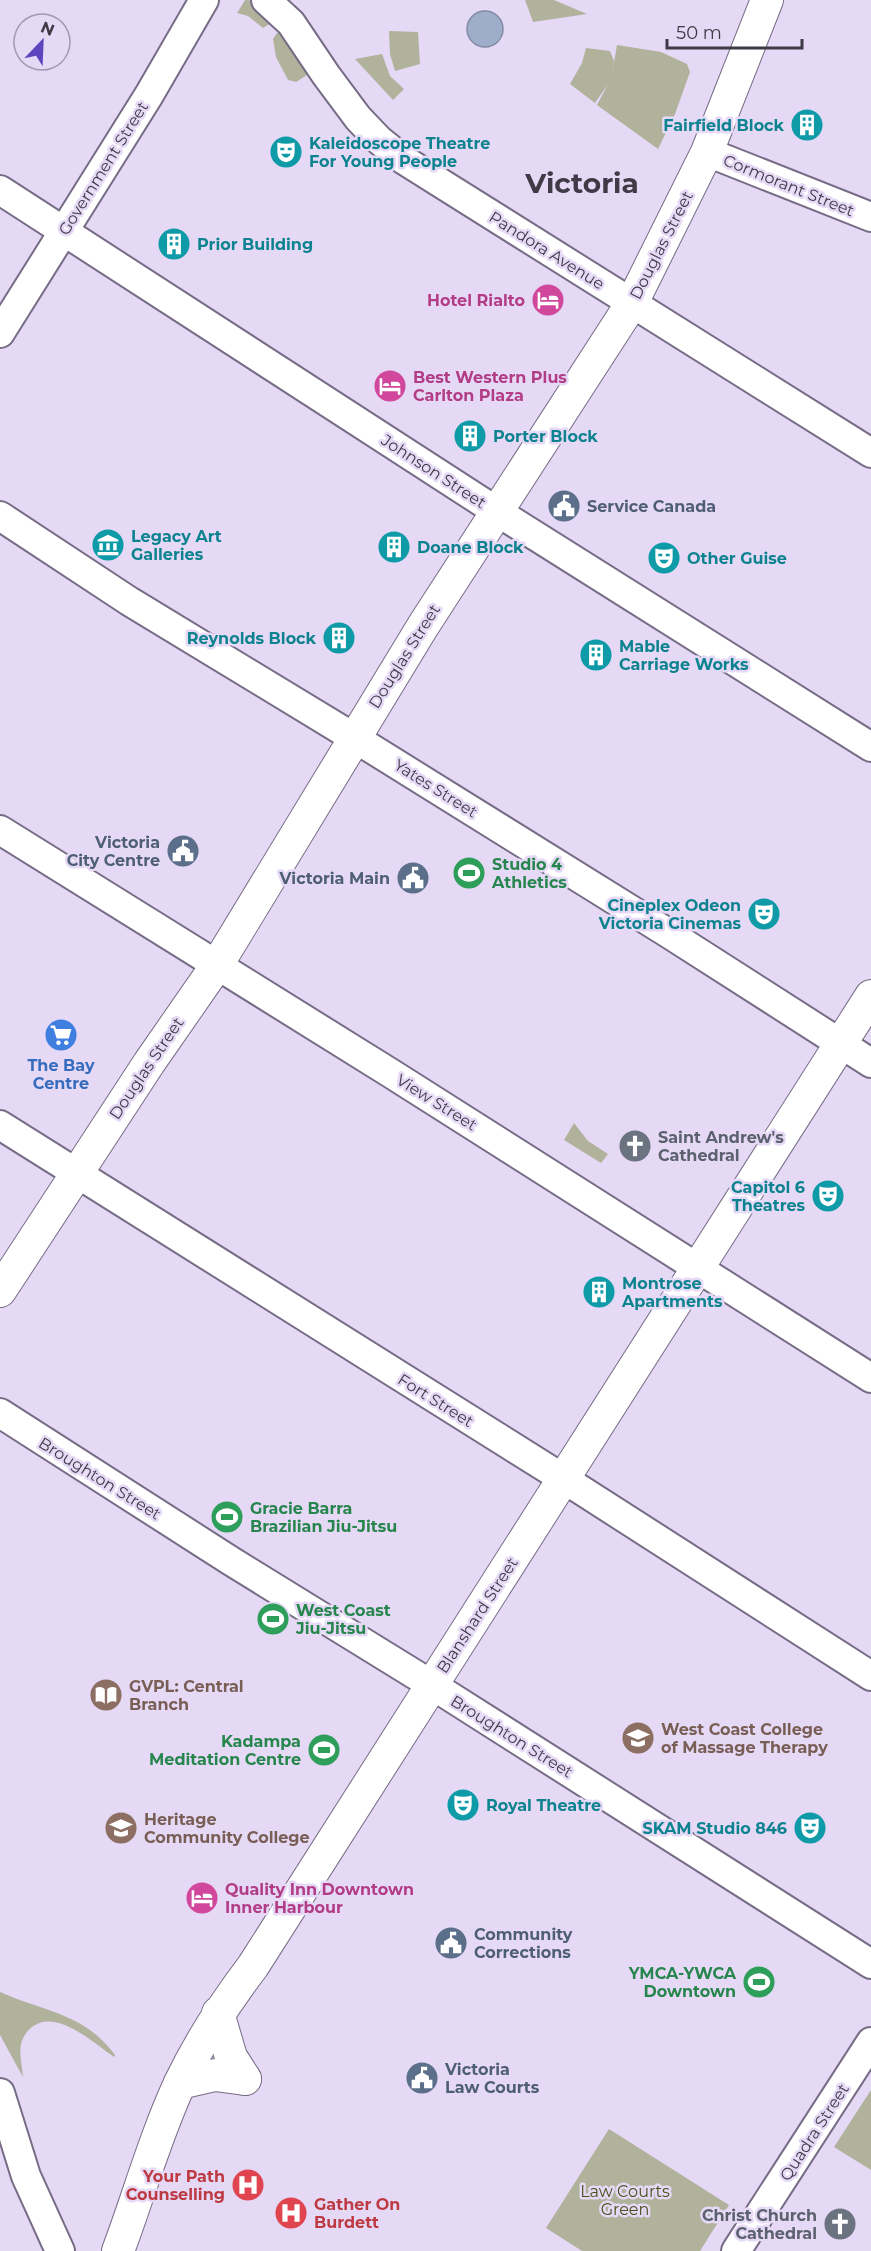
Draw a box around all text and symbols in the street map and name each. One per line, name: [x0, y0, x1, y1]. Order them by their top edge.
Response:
north arrow: [12, 12, 72, 72]
scale bar: [667, 12, 802, 50]
text: N: [38, 17, 57, 40]
text: 50 m: [676, 22, 722, 44]
street label: Government Street: [55, 98, 153, 239]
building icon: Fairfield Block: [789, 107, 825, 143]
place label: Fairfield Block: [663, 116, 785, 135]
theatre icon: Kaleidoscope Theatre For Young People: [268, 134, 304, 170]
place label: Kaleidoscope Theatre For Young People: [309, 134, 490, 171]
street label: Cormorant Street: [721, 151, 857, 221]
district label: Victoria: [524, 166, 639, 200]
street label: Douglas Street: [626, 187, 697, 303]
street label: Pandora Avenue: [486, 207, 608, 294]
building icon: Prior Building: [156, 226, 192, 262]
place label: Prior Building: [197, 235, 313, 254]
hotel icon: Hotel Rialto: [530, 282, 566, 318]
place label: Hotel Rialto: [427, 291, 525, 310]
hotel icon: Best Western Plus Carlton Plaza: [372, 368, 408, 404]
place label: Best Western Plus Carlton Plaza: [413, 368, 567, 405]
building icon: Porter Block: [452, 418, 488, 454]
place label: Porter Block: [493, 427, 598, 446]
street label: Johnson Street: [377, 430, 490, 513]
public building icon: Service Canada: [546, 488, 582, 524]
place label: Service Canada: [587, 497, 716, 516]
museum icon: Legacy Art Galleries: [90, 527, 126, 563]
place label: Legacy Art Galleries: [131, 527, 222, 564]
building icon: Doane Block: [376, 529, 412, 565]
place label: Doane Block: [417, 538, 524, 557]
theatre icon: Other Guise: [646, 540, 682, 576]
place label: Other Guise: [687, 549, 787, 568]
street label: Douglas Street: [365, 600, 444, 712]
building icon: Reynolds Block: [321, 620, 357, 656]
place label: Reynolds Block: [187, 629, 317, 648]
building icon: Mable Carriage Works: [578, 637, 614, 673]
place label: Mable Carriage Works: [619, 637, 749, 674]
street label: Yates Street: [391, 755, 481, 822]
place label: Victoria City Centre: [67, 833, 160, 870]
public building icon: Victoria City Centre: [165, 833, 201, 869]
sports icon: Studio 4 Athletics: [451, 855, 487, 891]
place label: Studio 4 Athletics: [491, 855, 567, 892]
public building icon: Victoria Main: [395, 860, 431, 896]
place label: Victoria Main: [278, 869, 390, 888]
place label: Cineplex Odeon Victoria Cinemas: [598, 896, 742, 933]
theatre icon: Cineplex Odeon Victoria Cinemas: [746, 896, 782, 932]
street label: Douglas Street: [105, 1013, 188, 1123]
supermarket icon: The Bay Centre: [43, 1017, 79, 1053]
place label: The Bay Centre: [27, 1056, 95, 1093]
street label: View Street: [393, 1070, 481, 1135]
church icon: Saint Andrew's Cathedral: [617, 1128, 653, 1164]
place label: Saint Andrew's Cathedral: [658, 1128, 784, 1165]
place label: Capitol 6 Theatres: [731, 1178, 806, 1215]
theatre icon: Capitol 6 Theatres: [810, 1178, 846, 1214]
building icon: Montrose Apartments: [581, 1274, 617, 1310]
place label: Montrose Apartments: [621, 1274, 723, 1311]
street label: Fort Street: [394, 1370, 477, 1431]
street label: Broughton Street: [35, 1433, 165, 1524]
sports icon: Gracie Barra Brazilian Jiu-Jitsu: [209, 1499, 245, 1535]
place label: Gracie Barra Brazilian Jiu-Jitsu: [250, 1499, 397, 1536]
street label: Blanshard Street: [433, 1553, 522, 1677]
sports icon: West Coast Jiu-Jitsu: [255, 1601, 291, 1637]
place label: West Coast Jiu-Jitsu: [295, 1601, 391, 1638]
library icon: GVPL: Central Branch: [88, 1677, 124, 1713]
place label: GVPL: Central Branch: [129, 1677, 244, 1714]
street label: Broughton Street: [447, 1691, 577, 1782]
school or university icon: West Coast College of Massage Therapy: [620, 1720, 656, 1756]
place label: West Coast College of Massage Therapy: [661, 1720, 828, 1757]
place label: Kadampa Meditation Centre: [149, 1732, 301, 1769]
sports icon: Kadampa Meditation Centre: [306, 1732, 342, 1768]
theatre icon: Royal Theatre: [445, 1787, 481, 1823]
place label: Royal Theatre: [486, 1796, 601, 1815]
school or university icon: Heritage Community College: [103, 1810, 139, 1846]
place label: Heritage Community College: [144, 1810, 310, 1847]
theatre icon: SKAM Studio 846: [792, 1810, 828, 1846]
place label: SKAM Studio 846: [643, 1819, 787, 1838]
hotel icon: Quality Inn Downtown Inner Harbour: [184, 1880, 220, 1916]
place label: Quality Inn Downtown Inner Harbour: [225, 1880, 414, 1917]
public building icon: Community Corrections: [433, 1925, 469, 1961]
place label: Community Corrections: [474, 1925, 573, 1962]
place label: YMCA-YWCA Downtown: [628, 1964, 737, 2001]
sports icon: YMCA-YWCA Downtown: [741, 1964, 777, 2000]
public building icon: Victoria Law Courts: [404, 2060, 440, 2096]
place label: Victoria Law Courts: [444, 2060, 540, 2097]
street label: Quadra Street: [776, 2080, 853, 2185]
place label: Your Path Counselling: [126, 2167, 225, 2204]
hospital icon: Your Path Counselling: [230, 2167, 266, 2203]
park label: Law Courts Green: [580, 2182, 670, 2219]
hospital icon: Gather On Burdett: [273, 2195, 309, 2231]
place label: Gather On Burdett: [314, 2195, 400, 2232]
place label: Christ Church Cathedral: [702, 2206, 817, 2243]
church icon: Christ Church Cathedral: [822, 2206, 858, 2242]

